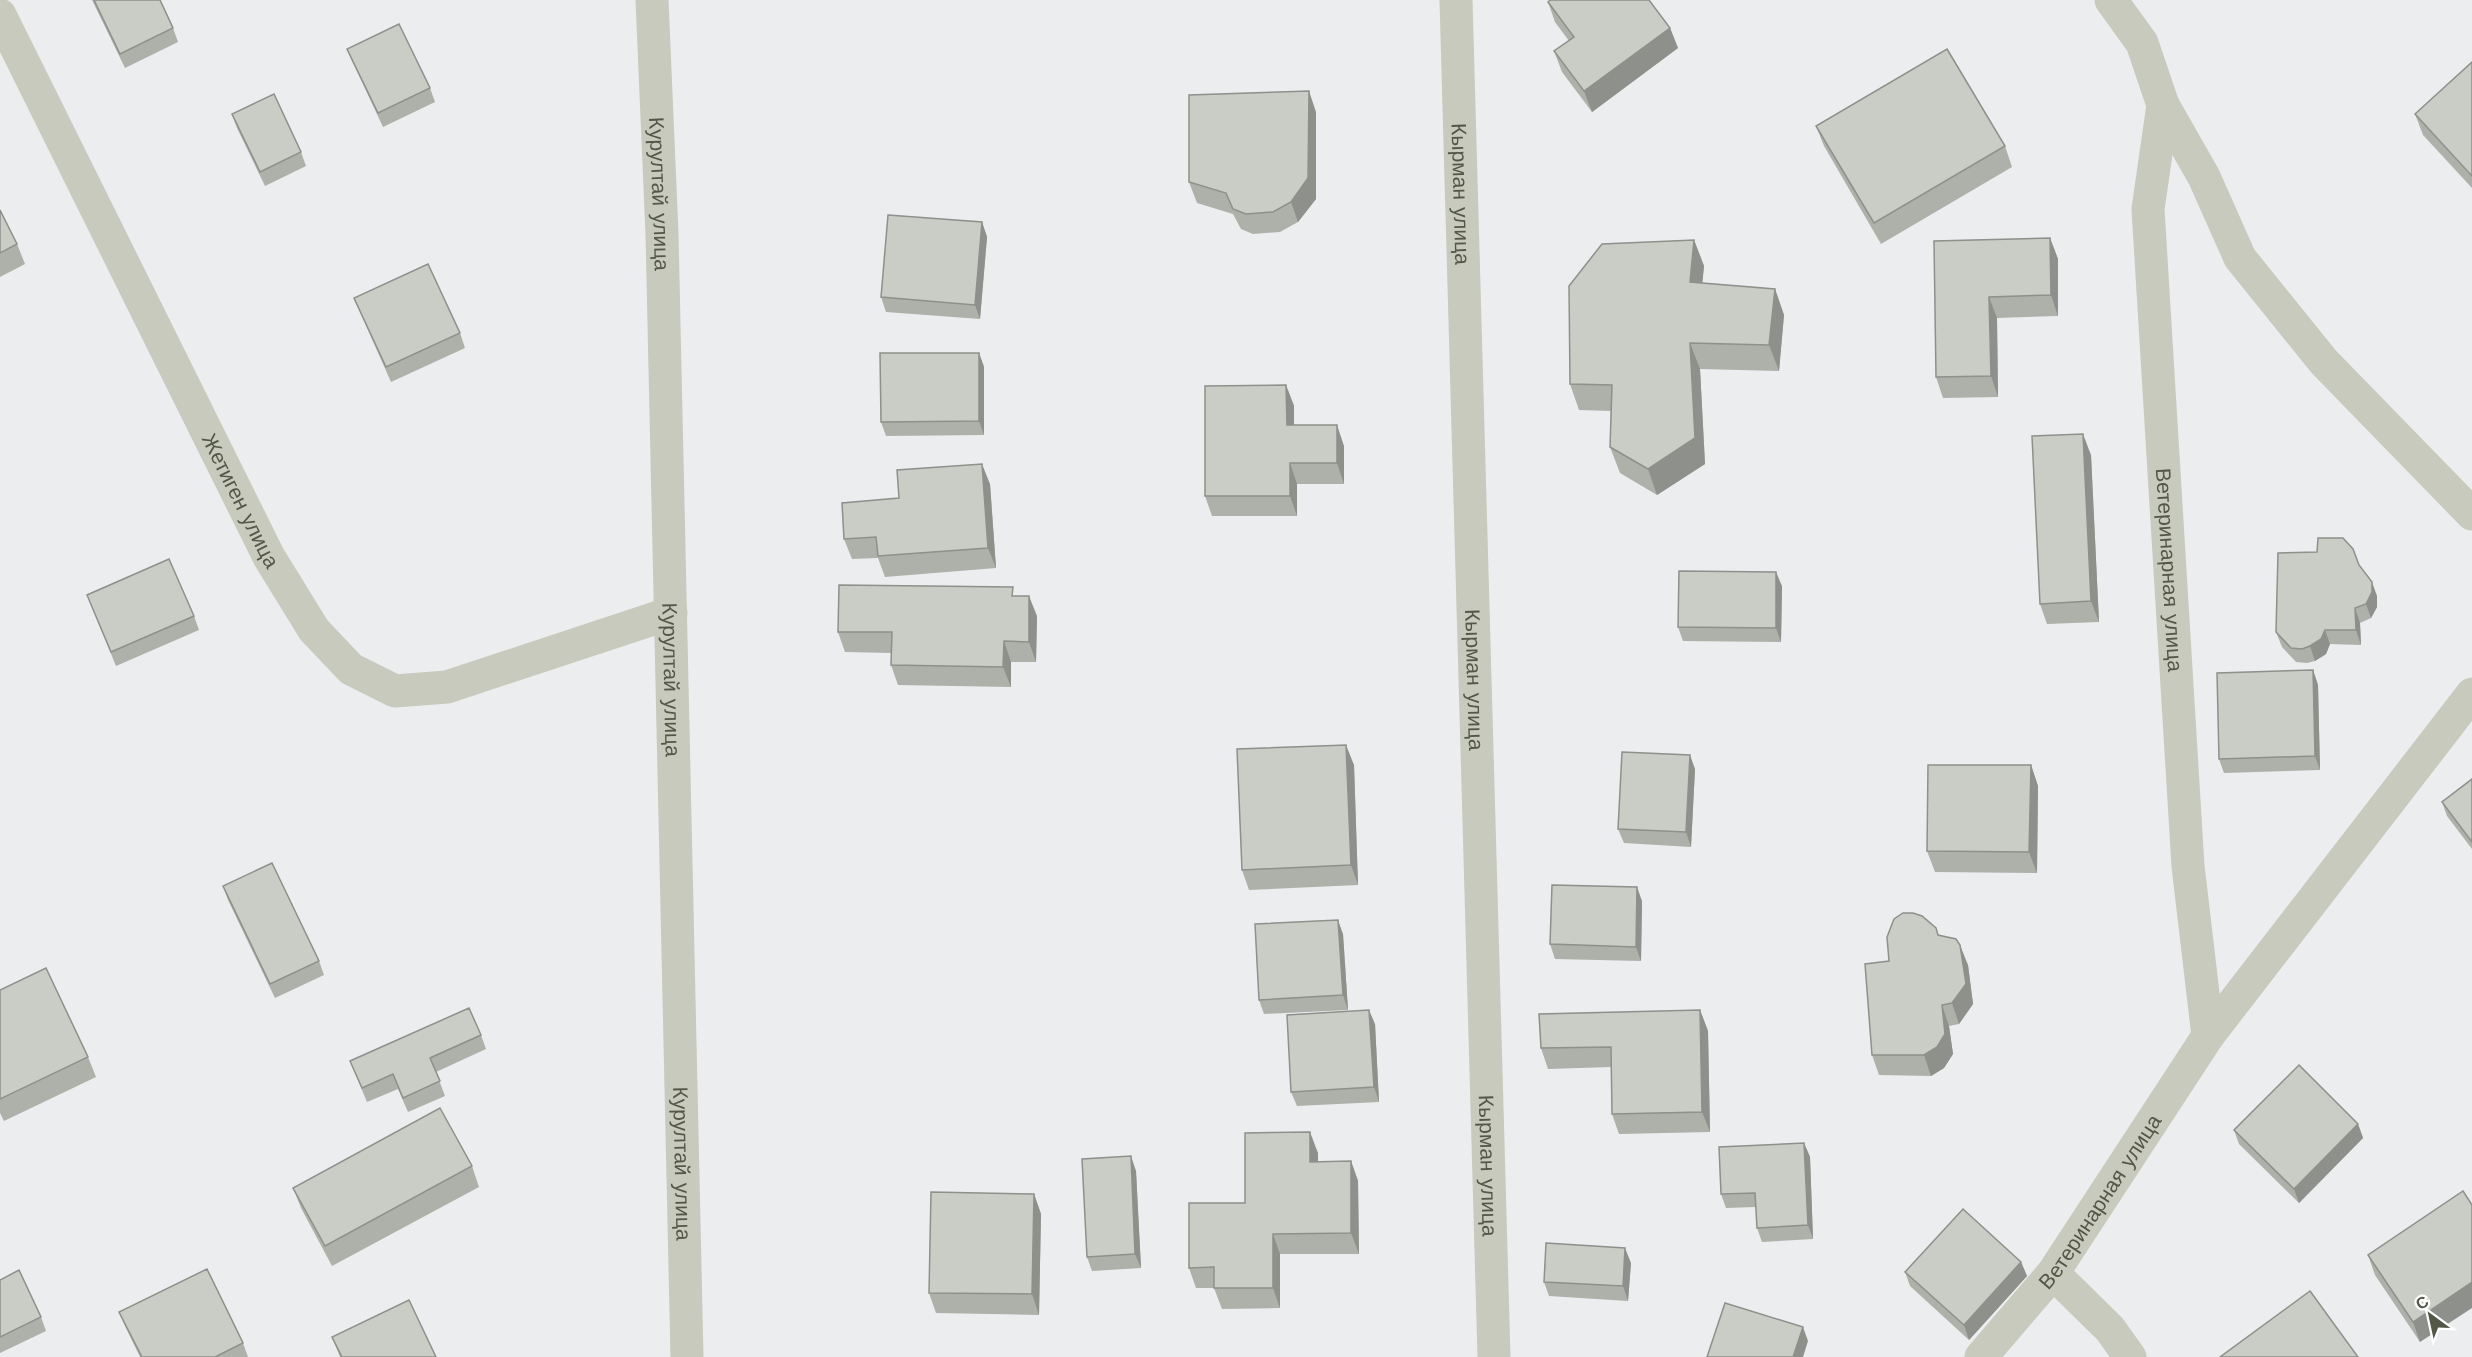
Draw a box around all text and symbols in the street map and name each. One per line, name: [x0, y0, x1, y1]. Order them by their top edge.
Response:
street label: Курултай улица: [645, 116, 675, 271]
street label: Кырман улица: [1447, 123, 1476, 265]
street label: Жетиген улица: [197, 429, 285, 573]
street label: Ветеринарная улица: [2151, 467, 2189, 673]
street label: Курултай улица: [658, 602, 686, 757]
street label: Кырман улица: [1461, 609, 1490, 751]
street label: Курултай улица: [668, 1086, 697, 1241]
street label: Кырман улица: [1474, 1094, 1503, 1237]
street label: Ветеринарная улица: [2033, 1109, 2166, 1294]
north arrow: [2400, 1285, 2460, 1345]
text: С: [2412, 1291, 2432, 1314]

